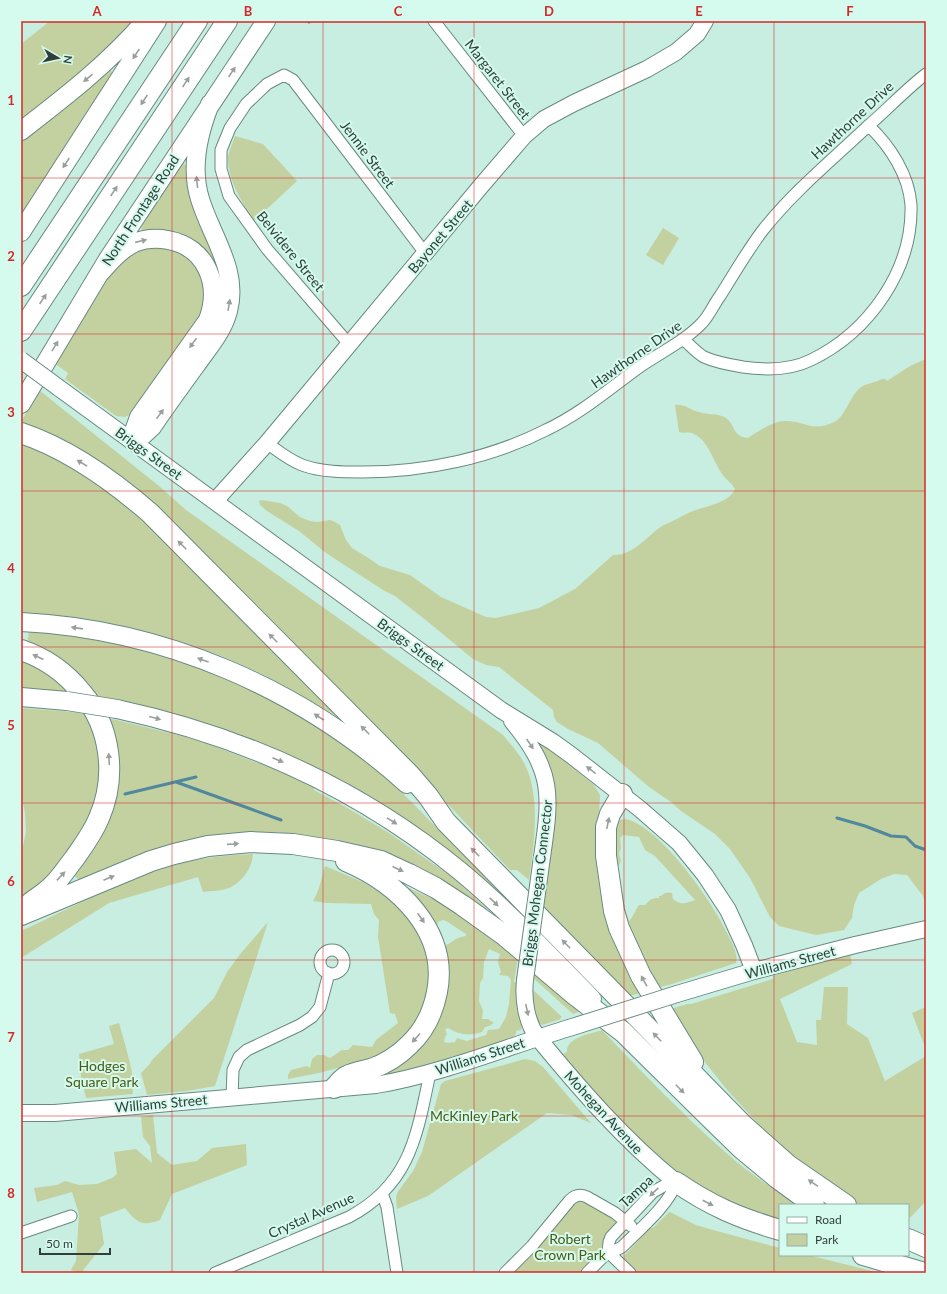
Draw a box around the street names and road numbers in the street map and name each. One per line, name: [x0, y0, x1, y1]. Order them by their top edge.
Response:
street label: Margaret Street: [462, 36, 534, 122]
street label: Hawthorne Drive: [807, 77, 897, 163]
street label: Jennie Street: [337, 117, 399, 191]
street label: North Frontage Road: [98, 151, 182, 269]
street label: Bayonet Street: [404, 196, 476, 276]
street label: Belvidere Street: [254, 208, 328, 294]
street label: Hawthorne Drive: [588, 317, 684, 391]
street label: Briggs Street: [112, 423, 186, 483]
street label: Briggs Street: [374, 614, 448, 674]
street label: Briggs Mohegan Connector: [518, 799, 556, 967]
street label: Williams Street: [743, 942, 837, 982]
street label: Williams Street: [433, 1034, 527, 1078]
street label: Mohegan Avenue: [561, 1067, 647, 1157]
street label: Williams Street: [114, 1090, 208, 1116]
street label: Tampa: [616, 1171, 656, 1211]
street label: Crystal Avenue: [265, 1188, 357, 1242]

